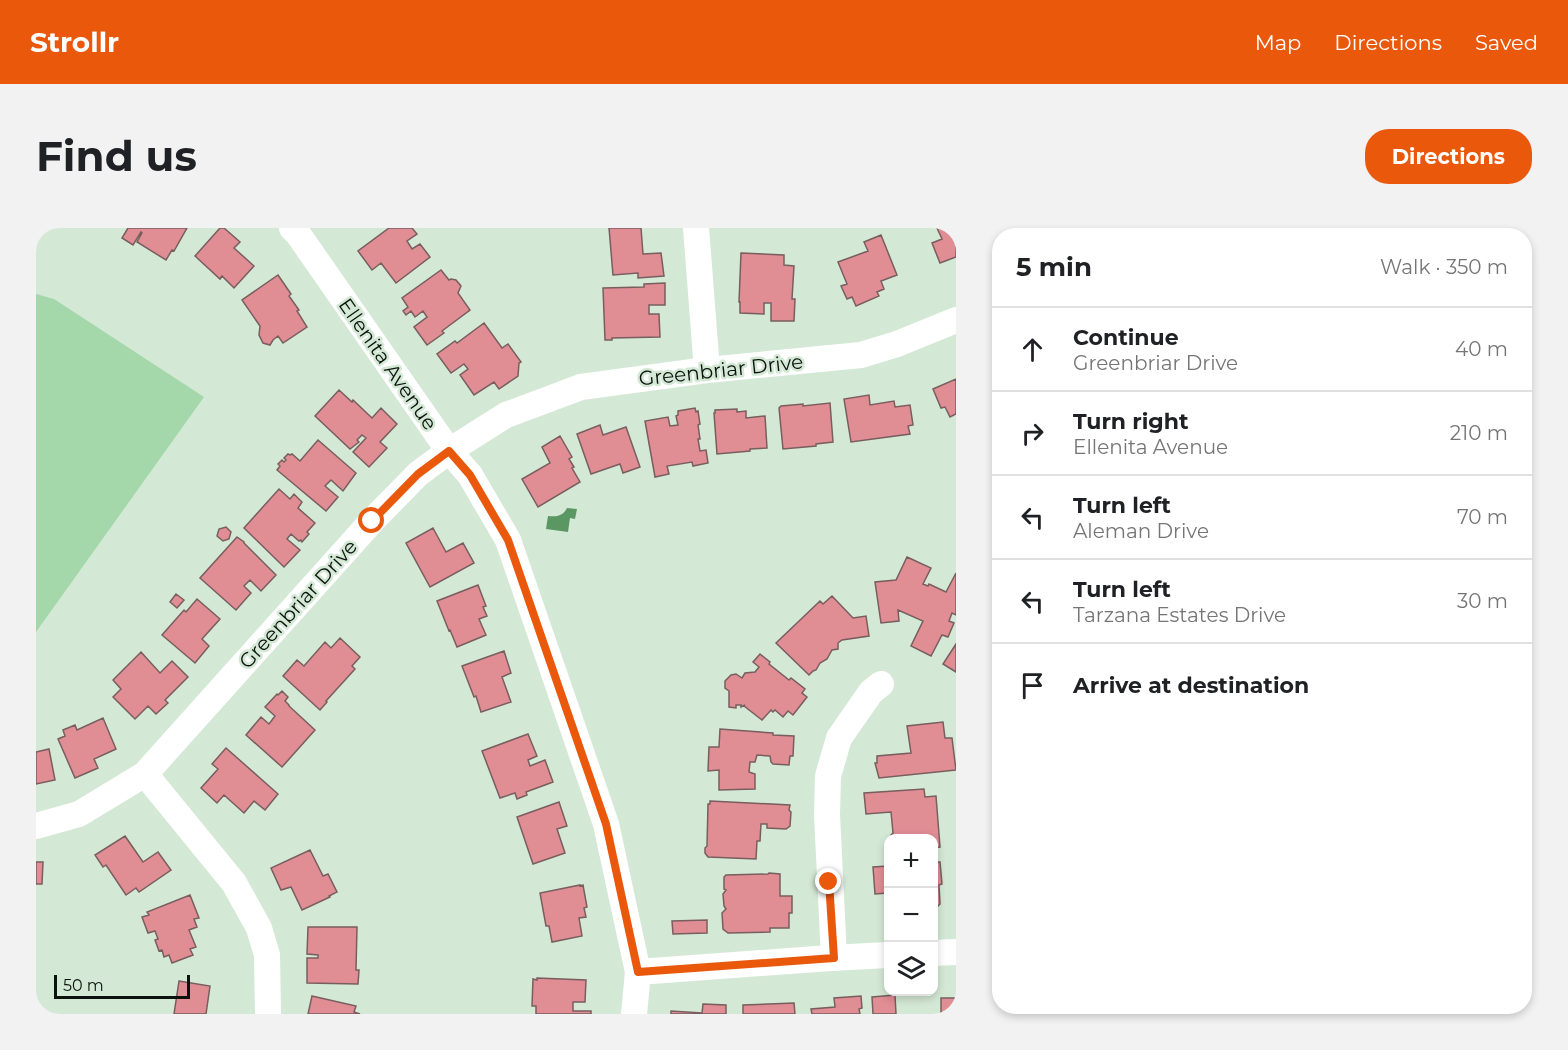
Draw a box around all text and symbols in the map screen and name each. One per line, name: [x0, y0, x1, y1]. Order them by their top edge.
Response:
text: Strollr: [30, 25, 119, 59]
text: Map: [1255, 30, 1301, 55]
text: Directions: [1334, 30, 1442, 55]
text: Saved: [1475, 30, 1538, 55]
button: Directions: [1365, 129, 1532, 184]
text: Find us: [36, 130, 197, 182]
text: 5 min: [1016, 251, 1092, 283]
text: Walk · 350 m: [1380, 255, 1508, 279]
street label: Ellenita Avenue: [334, 294, 442, 434]
text: Continue: [1073, 324, 1179, 351]
icon: ahead: [1016, 333, 1049, 366]
text: 40 m: [1455, 337, 1508, 361]
street label: Greenbriar Drive: [638, 349, 804, 391]
text: Greenbriar Drive: [1073, 351, 1238, 375]
text: Turn right: [1073, 408, 1188, 435]
icon: right: [1016, 417, 1049, 450]
text: 210 m: [1450, 421, 1508, 445]
text: Ellenita Avenue: [1073, 435, 1228, 459]
text: Turn left: [1073, 492, 1171, 519]
icon: left: [1016, 501, 1049, 534]
text: 70 m: [1457, 505, 1508, 529]
route start: [358, 507, 384, 533]
text: Aleman Drive: [1073, 519, 1209, 543]
street label: Greenbriar Drive: [234, 535, 362, 673]
text: Turn left: [1073, 576, 1171, 603]
icon: left: [1016, 585, 1049, 618]
text: 30 m: [1457, 589, 1508, 613]
text: Tarzana Estates Drive: [1073, 603, 1286, 627]
icon: arrive: [1016, 669, 1049, 702]
text: Arrive at destination: [1073, 672, 1309, 699]
map controls: [884, 834, 938, 996]
button: +: [884, 834, 938, 888]
route end: [815, 868, 841, 894]
button: −: [884, 888, 938, 942]
button: layers: [884, 942, 938, 996]
scale bar: [54, 972, 190, 1000]
text: 50 m: [63, 976, 104, 995]

